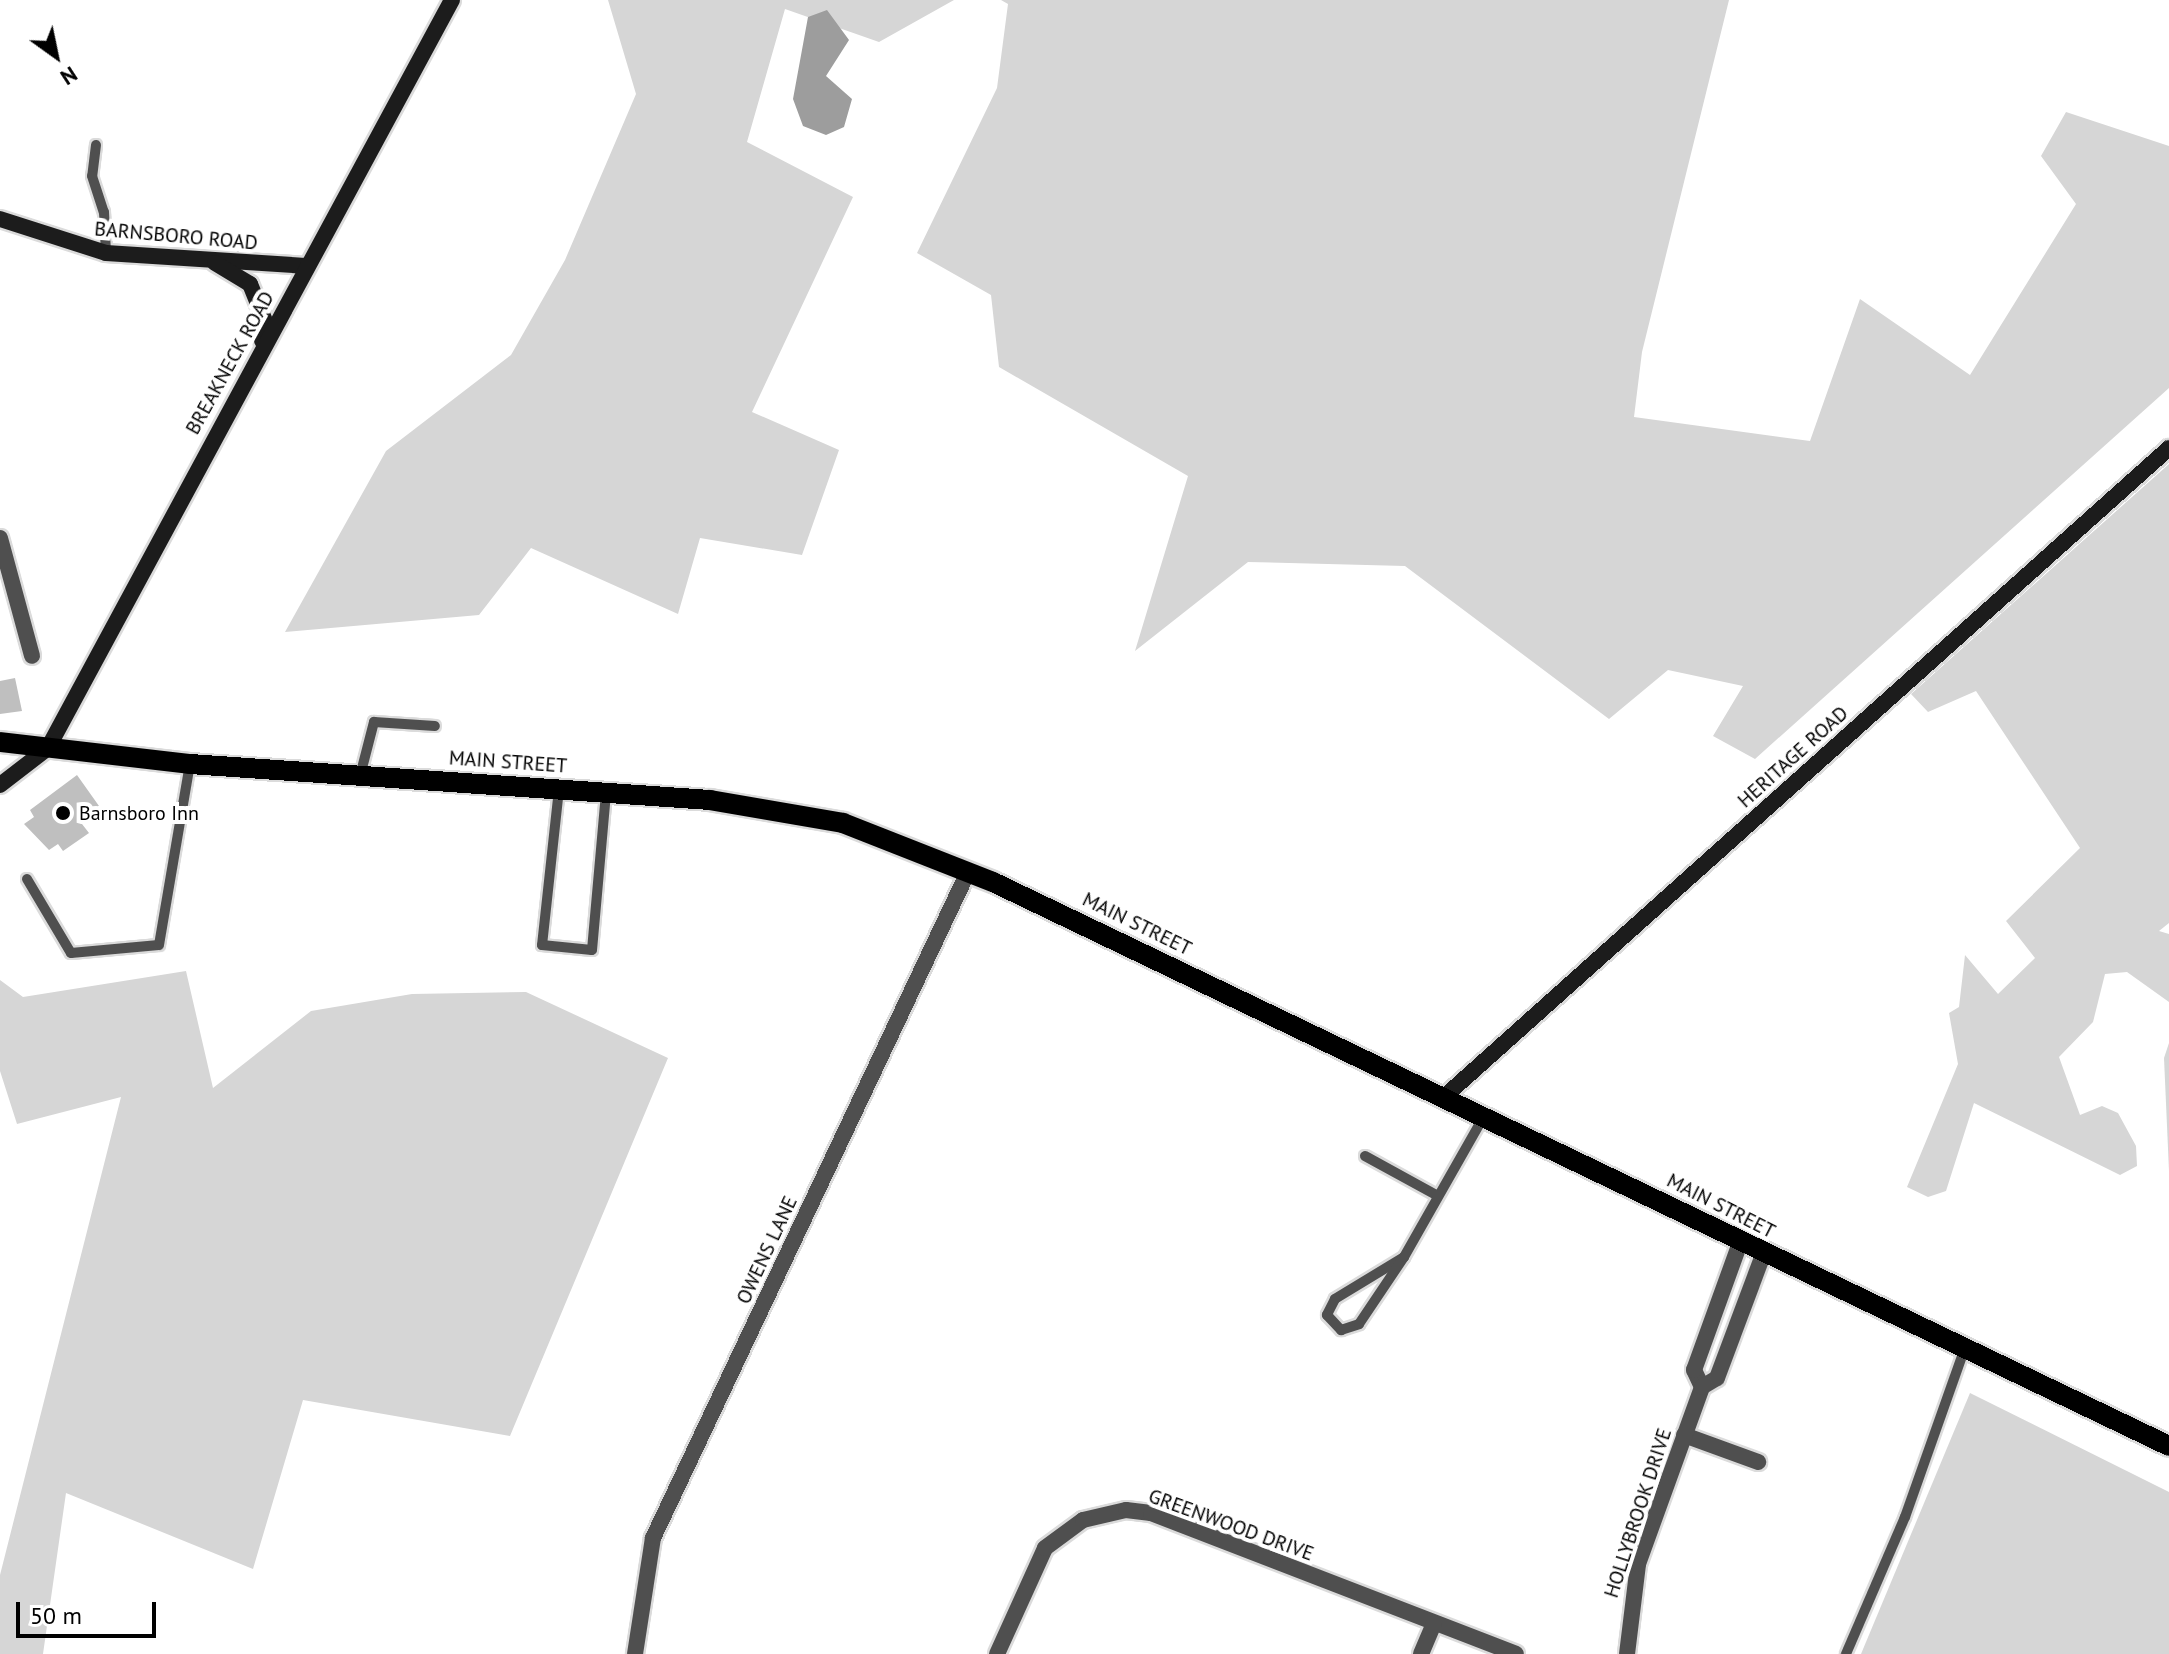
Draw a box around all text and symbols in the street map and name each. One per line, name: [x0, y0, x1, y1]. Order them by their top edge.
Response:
north arrow: [16, 16, 96, 96]
text: N: [55, 60, 83, 92]
street label: BARNSBORO ROAD: [93, 217, 259, 255]
street label: BREAKNECK ROAD: [181, 287, 279, 439]
street label: HERITAGE ROAD: [1733, 701, 1853, 813]
street label: MAIN STREET: [448, 746, 568, 778]
place label: Barnsboro Inn: [79, 801, 199, 825]
marker: Barnsboro Inn: [54, 804, 72, 822]
street label: MAIN STREET: [1079, 887, 1195, 961]
street label: MAIN STREET: [1663, 1168, 1779, 1244]
street label: OWENS LANE: [732, 1192, 802, 1308]
street label: HOLLYBROOK DRIVE: [1599, 1425, 1677, 1601]
street label: GREENWOOD DRIVE: [1145, 1484, 1317, 1566]
scale bar: [20, 1586, 160, 1636]
text: 50 m: [30, 1600, 82, 1631]

